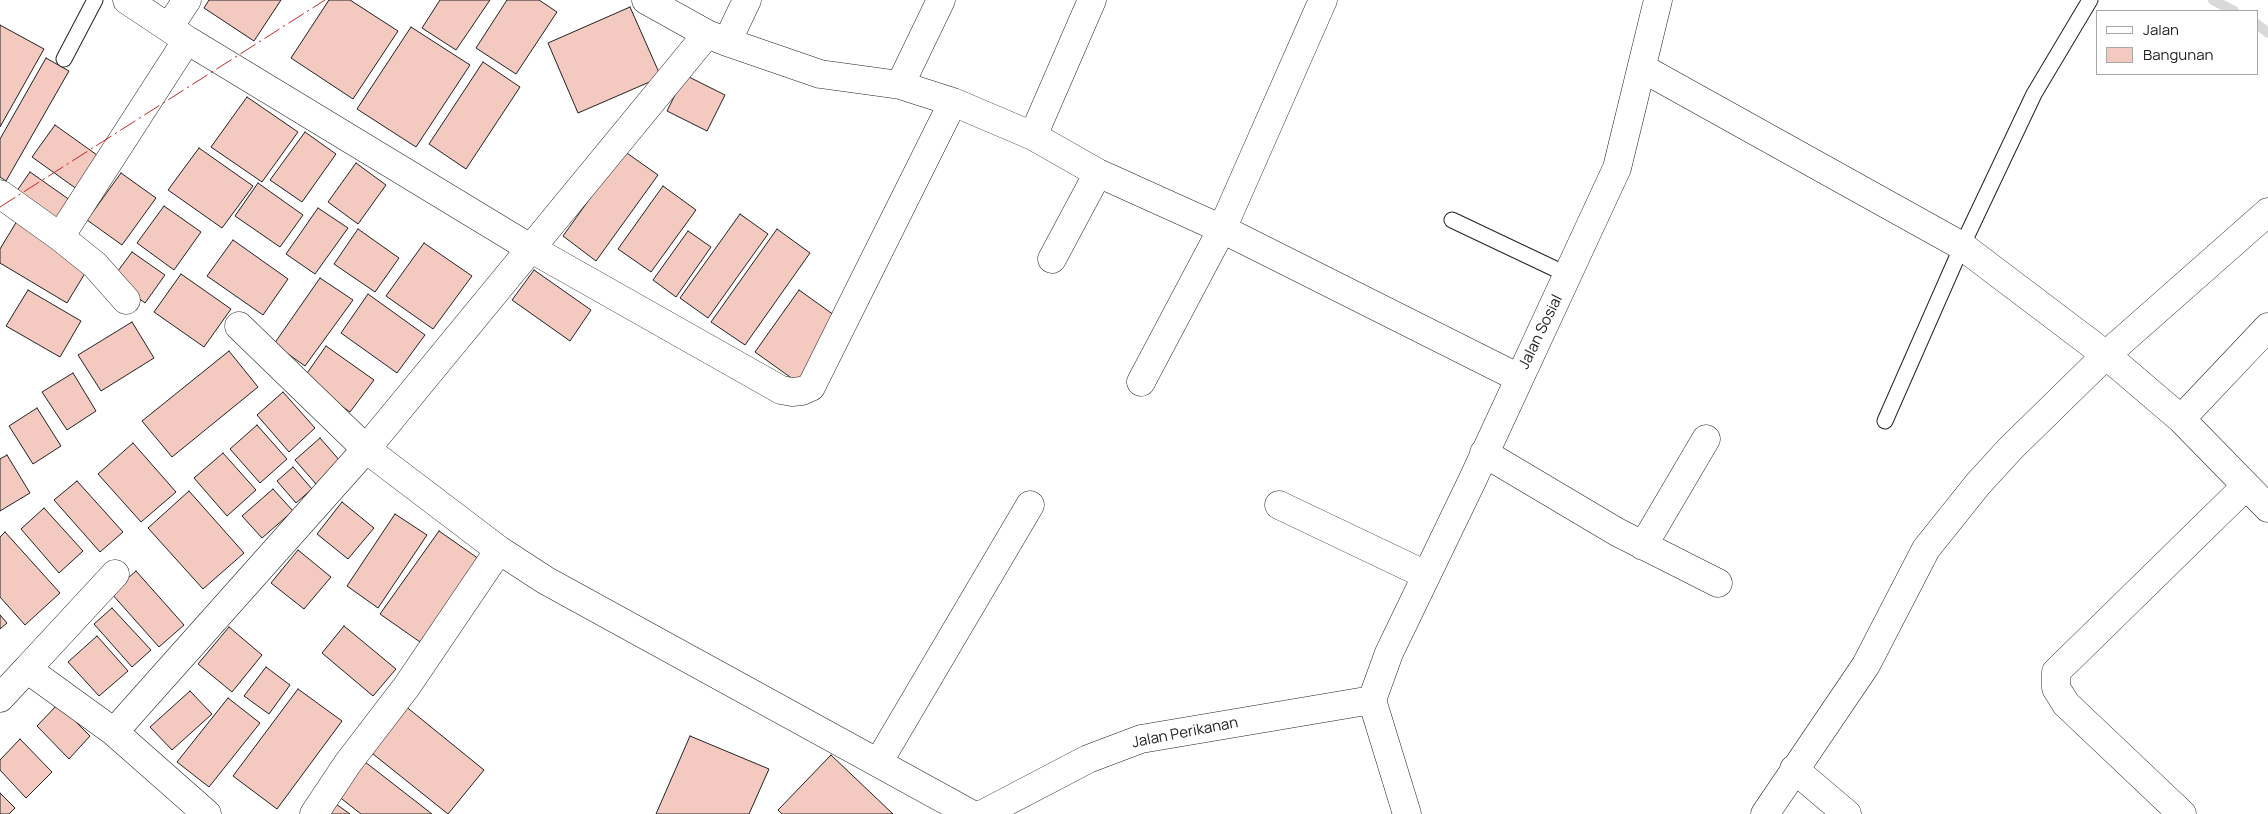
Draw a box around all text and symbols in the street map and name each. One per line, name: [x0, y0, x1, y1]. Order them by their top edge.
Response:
legend: [2096, 10, 2258, 75]
text: Jalan: [2143, 19, 2179, 40]
text: Bangunan: [2143, 44, 2213, 65]
street label: Jalan Sosial: [1515, 292, 1567, 372]
street label: Jalan Perikanan: [1130, 714, 1240, 752]

